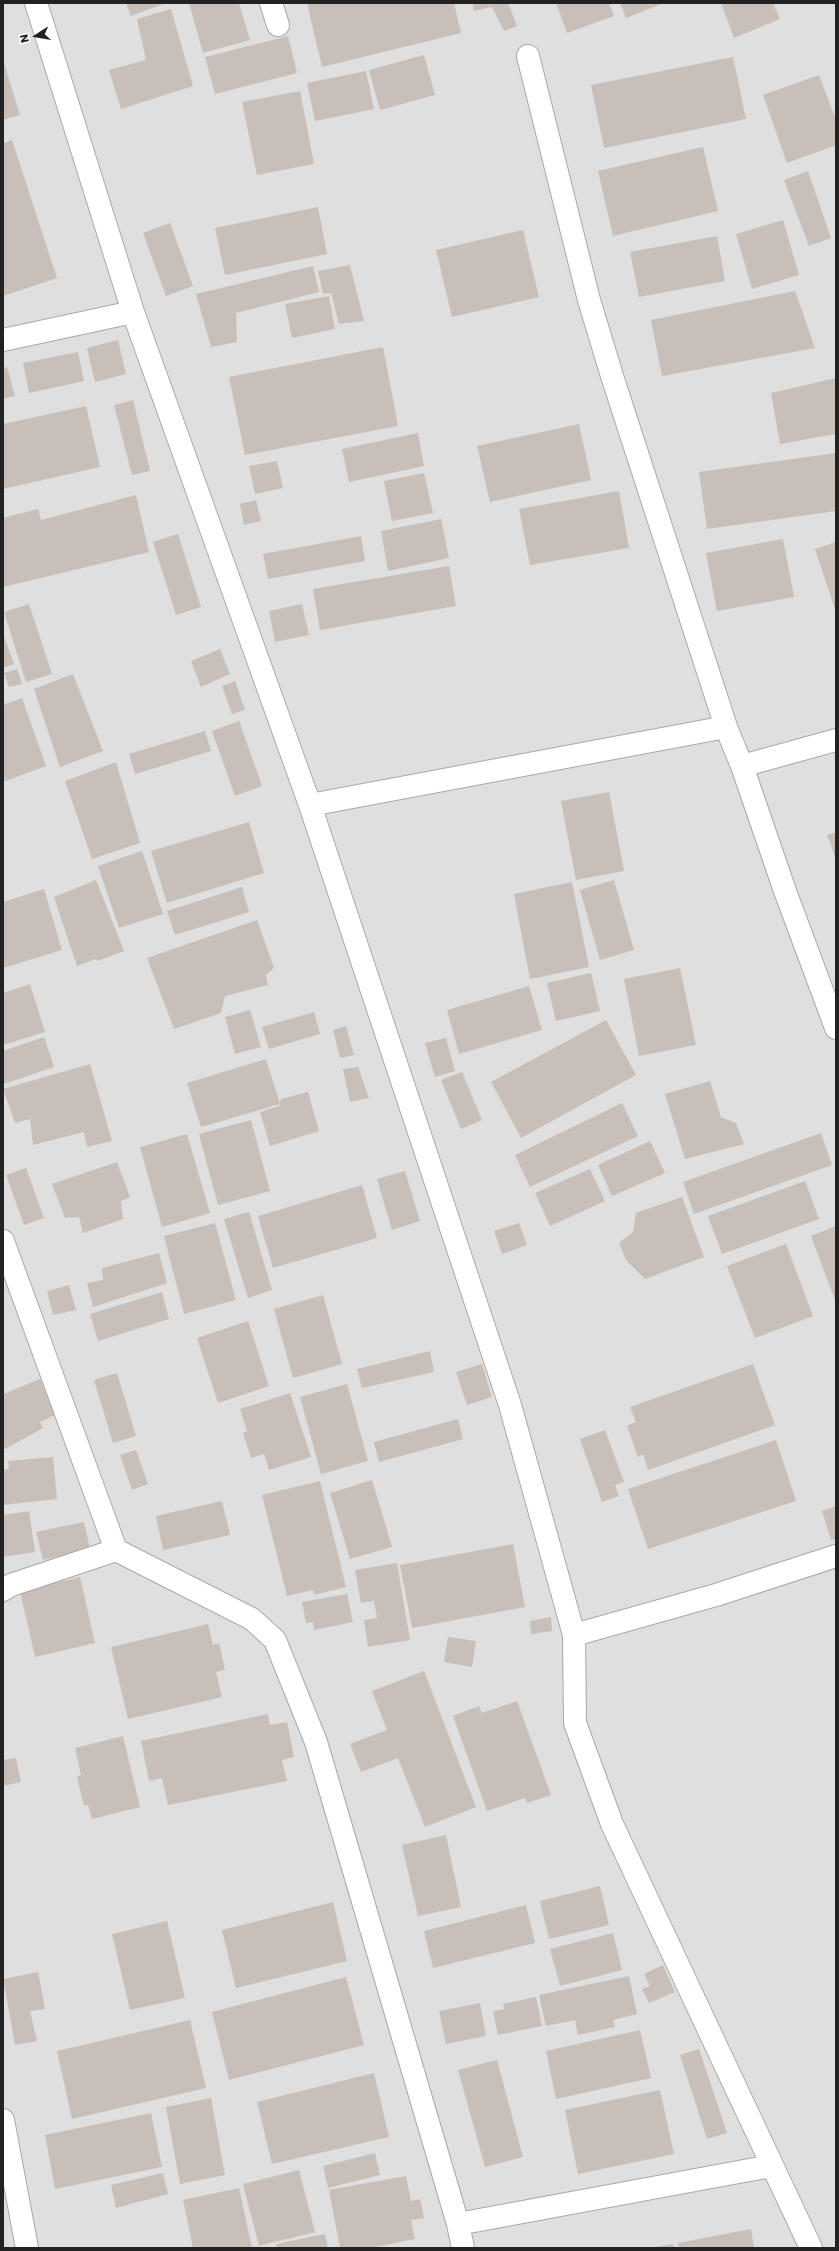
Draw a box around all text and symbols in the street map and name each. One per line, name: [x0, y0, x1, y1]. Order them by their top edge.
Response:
north arrow: [16, 16, 56, 56]
text: N: [16, 33, 33, 44]

